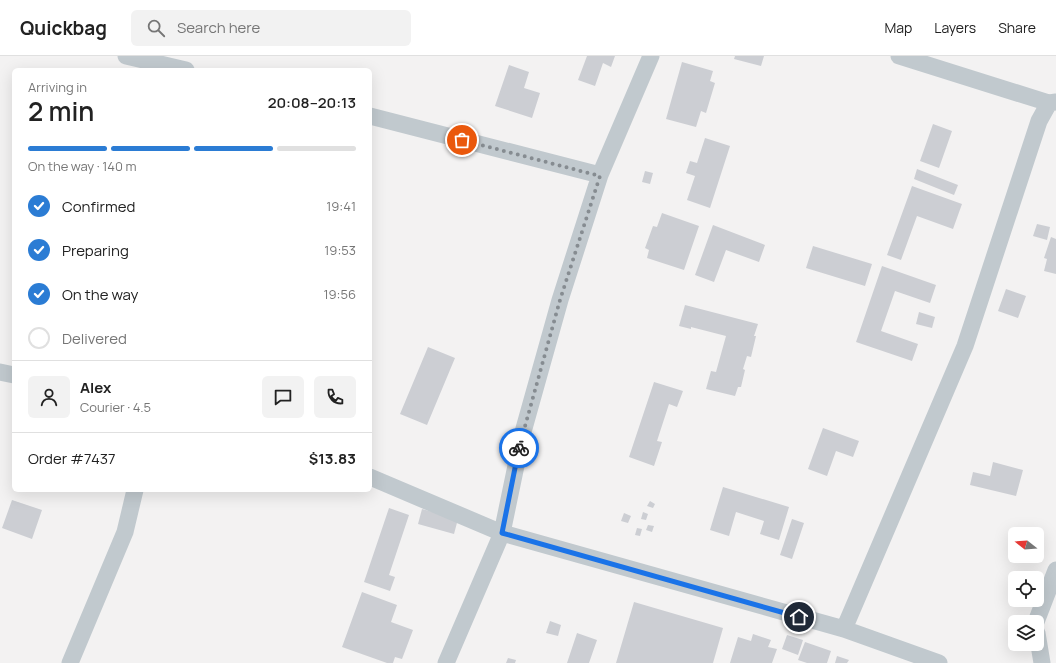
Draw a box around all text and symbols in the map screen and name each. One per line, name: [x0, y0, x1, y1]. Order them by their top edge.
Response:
search box: [131, 10, 411, 46]
text: Quickbag: [20, 15, 107, 41]
icon: search: [145, 17, 167, 39]
text: Search here: [177, 17, 260, 38]
text: Map: [884, 18, 912, 37]
text: Layers: [934, 18, 976, 37]
text: Share: [998, 18, 1036, 37]
text: Arriving in: [28, 78, 87, 96]
text: 20:08–20:13: [268, 92, 356, 113]
text: 2 min: [28, 93, 94, 129]
pin: [445, 123, 479, 157]
icon: bag: [451, 129, 473, 151]
text: On the way · 140 m: [28, 157, 137, 175]
icon: check: [28, 195, 50, 217]
text: Confirmed: [62, 196, 135, 217]
text: 19:41: [326, 197, 356, 215]
icon: check: [28, 239, 50, 261]
text: Preparing: [62, 240, 129, 261]
text: 19:53: [324, 241, 356, 259]
icon: check: [28, 283, 50, 305]
text: On the way: [62, 284, 138, 305]
text: 19:56: [323, 285, 356, 303]
text: Delivered: [62, 328, 127, 349]
button: person: [28, 376, 70, 418]
button: chat: [262, 376, 304, 418]
button: phone: [314, 376, 356, 418]
text: Alex: [80, 377, 111, 398]
text: Courier · 4.5: [80, 398, 151, 416]
courier: [499, 428, 539, 468]
icon: bike: [508, 437, 530, 459]
text: Order #7437: [28, 448, 116, 469]
text: $13.83: [309, 448, 356, 469]
north arrow: [1008, 527, 1044, 563]
map controls: [1008, 527, 1044, 651]
button: locate: [1008, 571, 1044, 607]
pin: [782, 600, 816, 634]
icon: home: [788, 606, 810, 628]
button: layers: [1008, 615, 1044, 651]

